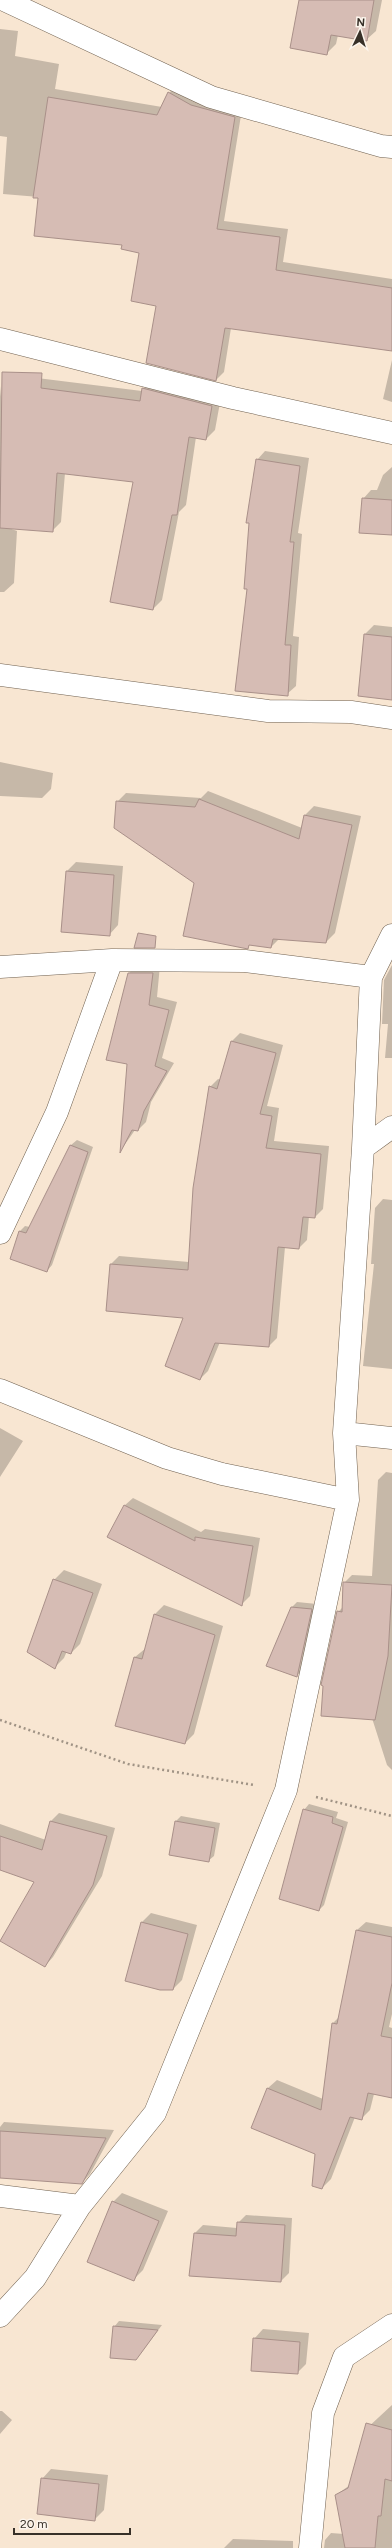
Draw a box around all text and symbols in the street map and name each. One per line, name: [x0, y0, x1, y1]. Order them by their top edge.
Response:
north arrow: [340, 12, 380, 52]
text: N: [356, 16, 365, 29]
scale bar: [14, 2510, 130, 2536]
text: 20 m: [20, 2517, 48, 2531]

